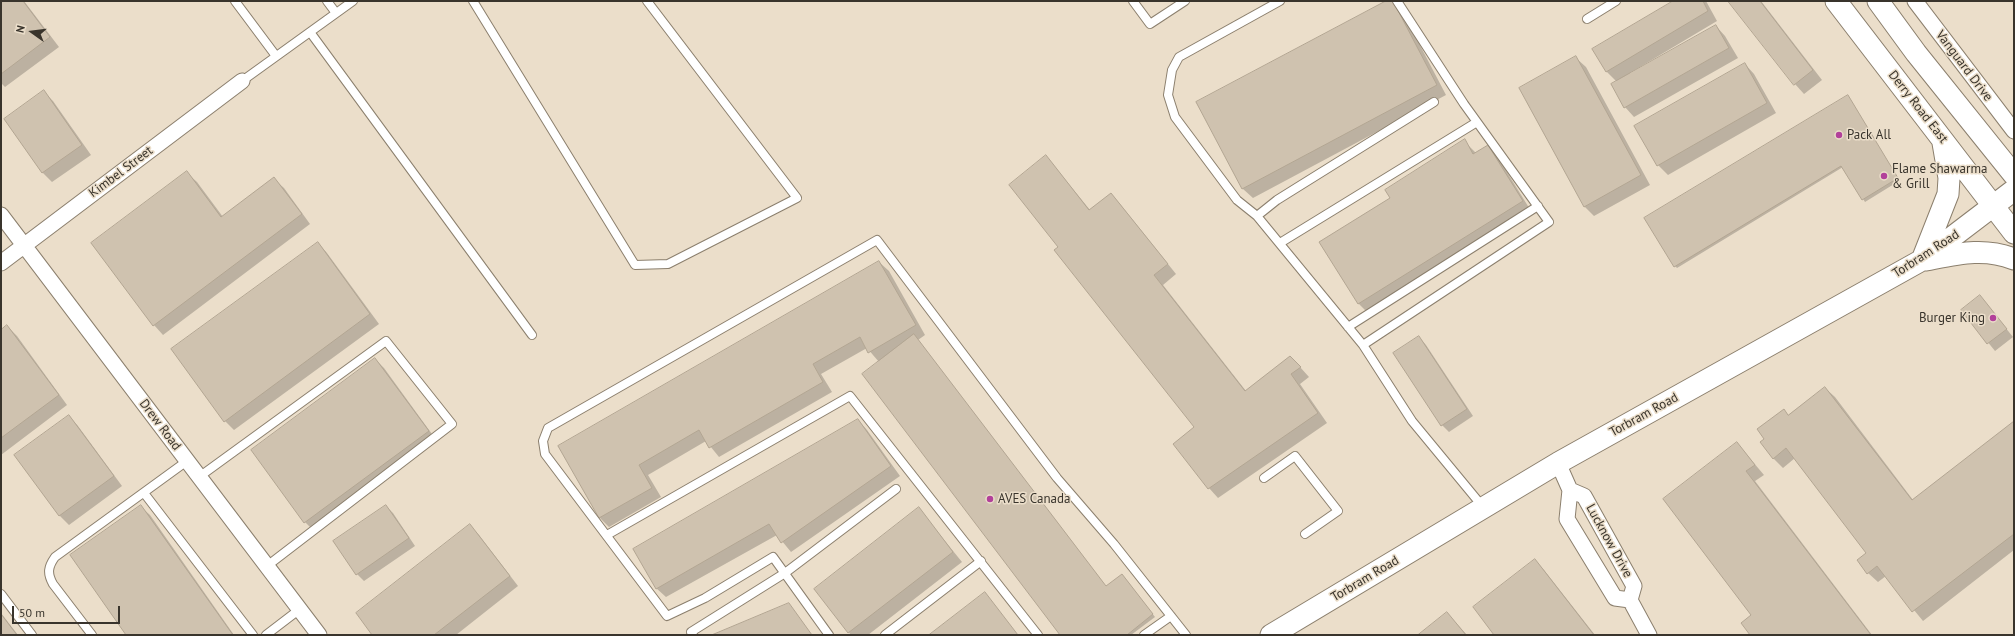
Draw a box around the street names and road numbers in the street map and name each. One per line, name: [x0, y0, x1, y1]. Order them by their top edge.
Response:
street label: Vanguard Drive: [1932, 27, 1996, 105]
street label: Derry Road East: [1885, 68, 1951, 146]
street label: Kimbel Street: [86, 143, 156, 201]
street label: Torbram Road: [1890, 227, 1962, 281]
street label: Torbram Road: [1607, 390, 1681, 440]
street label: Drew Road: [136, 396, 184, 454]
street label: Lucknow Drive: [1582, 502, 1636, 580]
street label: Torbram Road: [1328, 553, 1402, 605]

